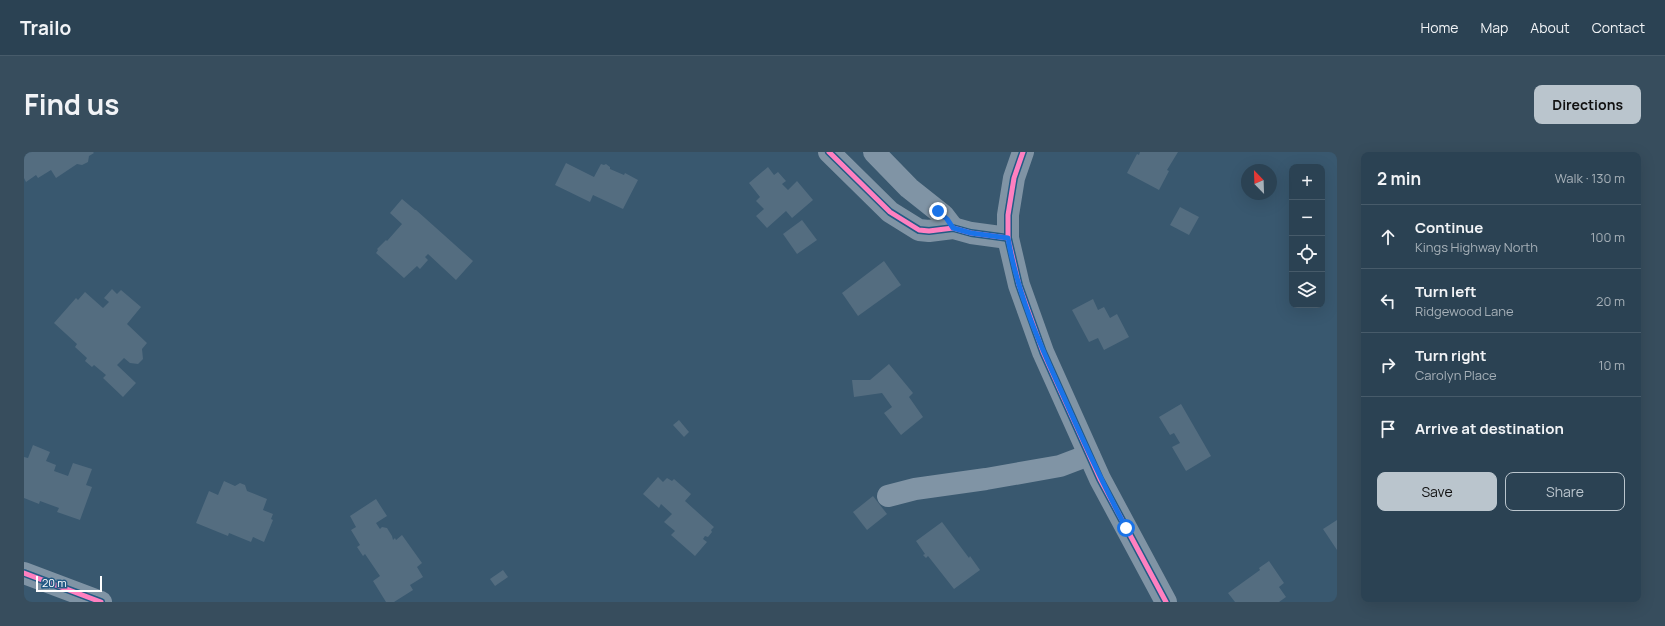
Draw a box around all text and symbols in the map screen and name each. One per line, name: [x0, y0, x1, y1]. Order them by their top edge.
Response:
text: Trailo: [20, 15, 71, 41]
text: Home: [1421, 18, 1458, 37]
text: Map: [1480, 18, 1508, 37]
text: About: [1530, 18, 1570, 37]
text: Contact: [1592, 18, 1645, 37]
text: Find us: [24, 85, 119, 123]
button: Directions: [1534, 85, 1641, 124]
north arrow: [1241, 164, 1277, 200]
map controls: [1289, 164, 1325, 308]
button: +: [1289, 164, 1325, 200]
text: 2 min: [1377, 167, 1421, 190]
text: Walk · 130 m: [1555, 169, 1625, 187]
button: −: [1289, 200, 1325, 236]
route end: [929, 202, 947, 220]
text: Continue: [1415, 217, 1483, 238]
icon: ahead: [1377, 226, 1399, 248]
text: 100 m: [1590, 228, 1625, 246]
button: locate: [1289, 236, 1325, 272]
text: Kings Highway North: [1415, 238, 1538, 256]
button: layers: [1289, 272, 1325, 308]
text: Turn left: [1415, 281, 1477, 302]
icon: left: [1377, 290, 1399, 312]
text: 20 m: [1596, 292, 1625, 310]
text: Ridgewood Lane: [1415, 302, 1514, 320]
text: Turn right: [1415, 345, 1486, 366]
icon: right: [1377, 354, 1399, 376]
text: 10 m: [1598, 356, 1625, 374]
text: Carolyn Place: [1415, 366, 1497, 384]
icon: arrive: [1377, 418, 1399, 440]
text: Arrive at destination: [1415, 418, 1564, 439]
button: Save: [1377, 472, 1497, 511]
button: Share: [1505, 472, 1625, 511]
route start: [1117, 519, 1135, 537]
scale bar: [36, 574, 102, 593]
text: 20 m: [42, 575, 67, 590]

